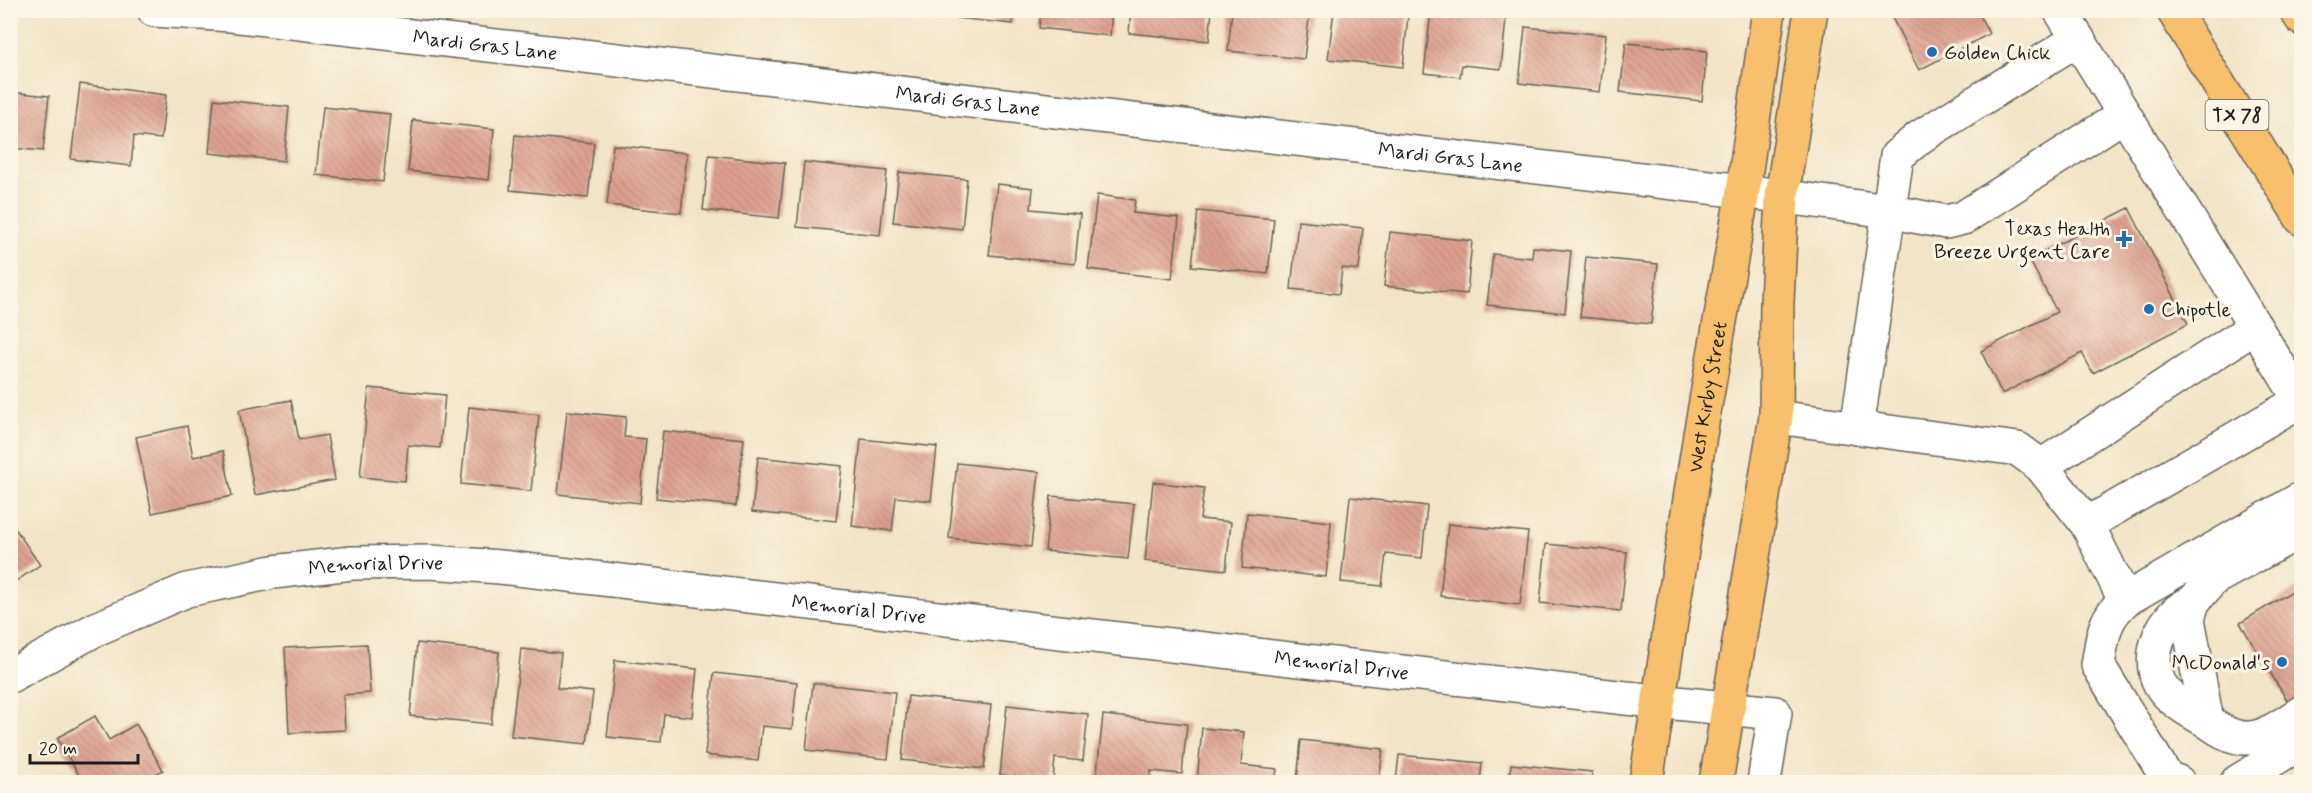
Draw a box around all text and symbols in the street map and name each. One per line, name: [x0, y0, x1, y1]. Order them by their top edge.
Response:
street label: Mardi Gras Lane: [411, 24, 559, 68]
place label: Golden Chick: [1944, 40, 2051, 67]
marker: Golden Chick: [1925, 45, 1939, 59]
street label: Mardi Gras Lane: [894, 80, 1041, 124]
road number: TX 78: [2206, 100, 2268, 130]
street label: Mardi Gras Lane: [1377, 137, 1524, 180]
place label: Texas Health Breeze Urgent Care: [1934, 216, 2110, 268]
marker: Texas Health Breeze Urgent Care: [2115, 230, 2133, 248]
place label: Chipotle: [2161, 297, 2231, 324]
marker: Chipotle: [2142, 302, 2156, 316]
street label: West Kirby Street: [1682, 319, 1735, 474]
street label: Memorial Drive: [307, 550, 444, 583]
street label: Memorial Drive: [790, 589, 928, 631]
street label: Memorial Drive: [1273, 645, 1410, 688]
place label: McDonald's: [2172, 650, 2270, 677]
marker: McDonald's: [2275, 655, 2289, 669]
scale bar: [30, 727, 138, 765]
text: 20 m: [39, 737, 77, 761]

